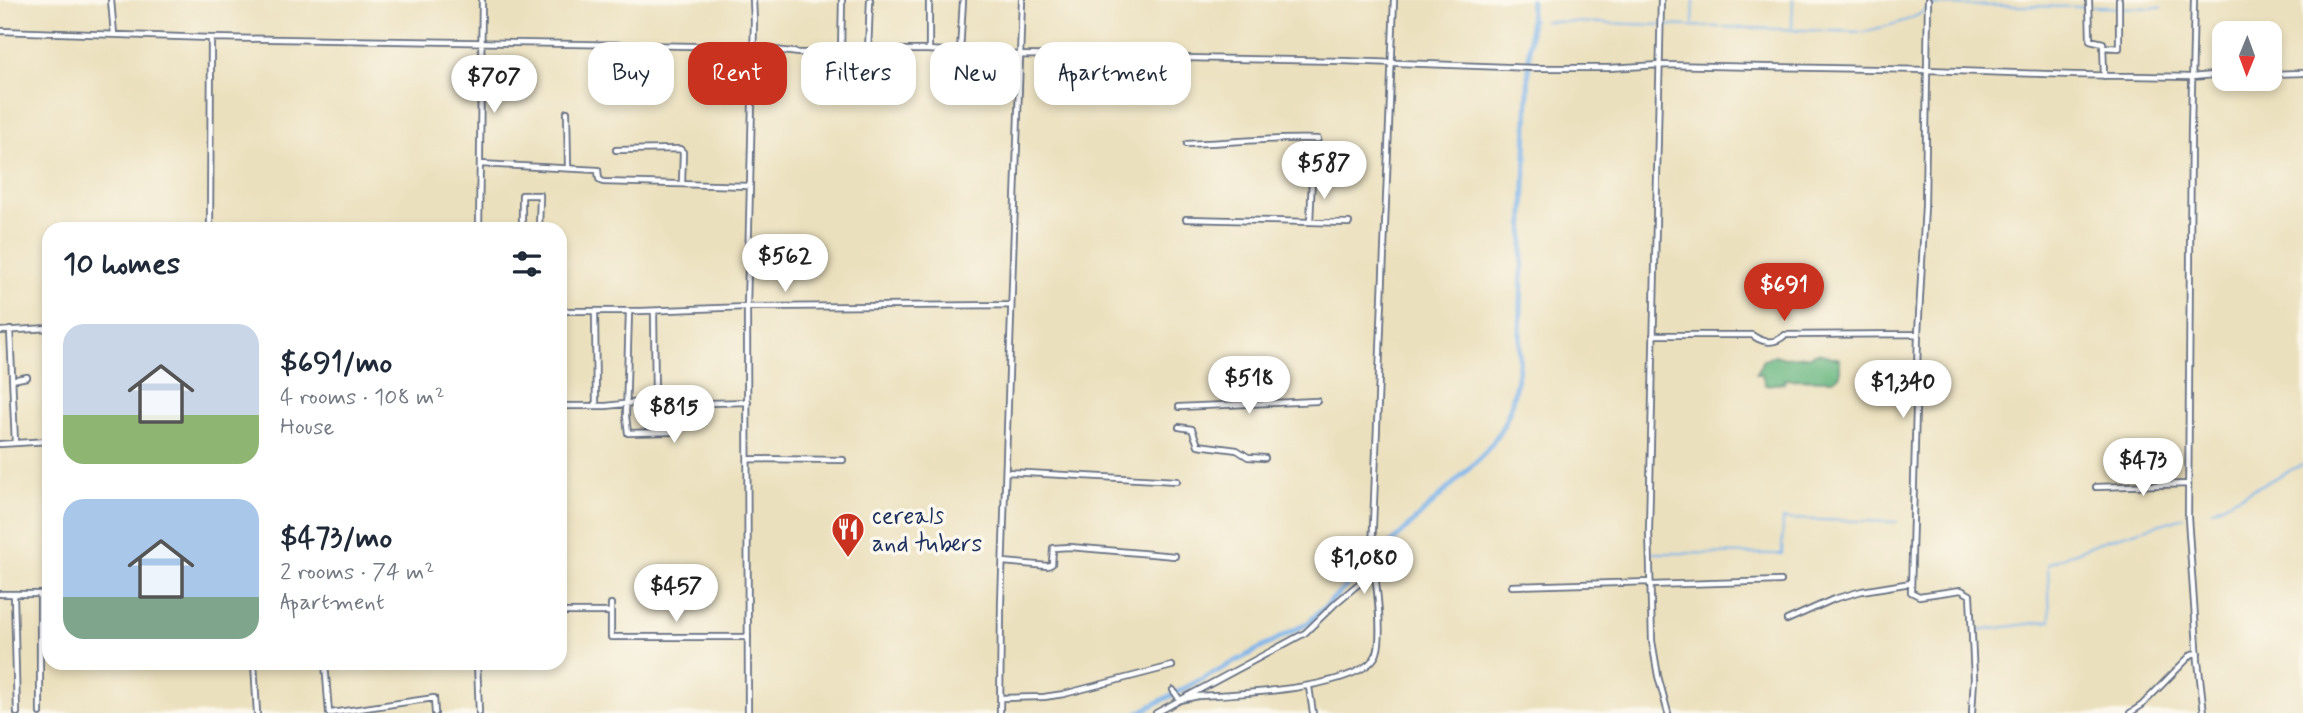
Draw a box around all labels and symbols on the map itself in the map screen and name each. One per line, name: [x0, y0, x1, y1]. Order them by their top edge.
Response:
north arrow: [2212, 21, 2282, 91]
pin: $707: [453, 55, 535, 115]
pin: $587: [1283, 142, 1365, 201]
pin: $562: [744, 234, 826, 294]
pin: $691: [1743, 264, 1825, 323]
pin: $518: [1208, 356, 1290, 416]
pin: $1,340: [1846, 360, 1960, 420]
pin: $815: [633, 386, 715, 445]
pin: $473: [2102, 438, 2184, 498]
place label: cereals and tubers: [872, 501, 982, 560]
restaurant icon: cereals and tubers: [829, 510, 867, 559]
pin: $1,080: [1307, 536, 1421, 596]
pin: $457: [635, 564, 717, 624]

